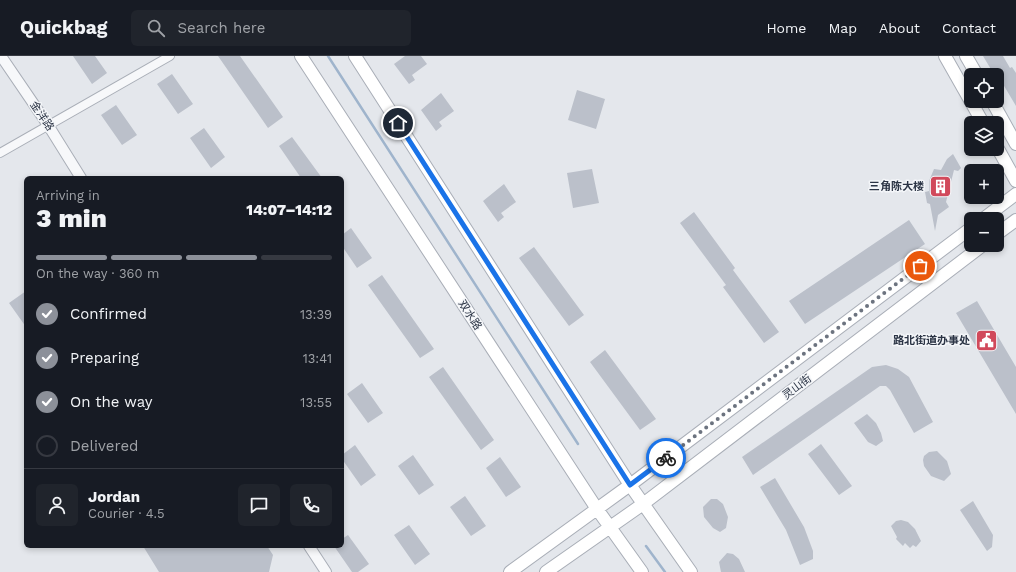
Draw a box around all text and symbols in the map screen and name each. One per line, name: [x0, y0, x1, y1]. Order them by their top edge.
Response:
search box: [131, 10, 411, 46]
text: Quickbag: [20, 16, 107, 39]
icon: search: [145, 17, 167, 39]
text: Search here: [177, 19, 265, 37]
text: Home: [766, 20, 806, 36]
text: Map: [828, 20, 857, 36]
text: About: [879, 20, 920, 36]
text: Contact: [942, 20, 996, 36]
map controls: [964, 68, 1004, 252]
button: locate: [964, 68, 1004, 108]
street label: 金洋路: [27, 99, 57, 133]
pin: [381, 106, 415, 140]
icon: home: [387, 112, 409, 134]
button: layers: [964, 116, 1004, 156]
button: +: [964, 164, 1004, 204]
building icon: 三角陈大楼: [927, 173, 953, 199]
place label: 三角陈大楼: [869, 180, 924, 193]
text: Arriving in: [36, 188, 100, 203]
text: 14:07–14:12: [246, 201, 332, 219]
text: 3 min: [36, 203, 107, 233]
button: −: [964, 212, 1004, 252]
pin: [903, 249, 937, 283]
icon: bag: [909, 255, 931, 277]
text: On the way · 360 m: [36, 266, 159, 281]
street label: 双水路: [456, 298, 484, 332]
icon: check: [36, 303, 58, 325]
text: Confirmed: [70, 305, 147, 323]
text: 13:39: [300, 307, 332, 322]
public building icon: 路北街道办事处: [973, 327, 999, 353]
place label: 路北街道办事处: [893, 334, 970, 347]
icon: check: [36, 347, 58, 369]
text: Preparing: [70, 349, 139, 367]
text: 13:41: [303, 351, 332, 366]
street label: 灵山街: [780, 372, 814, 402]
icon: check: [36, 391, 58, 413]
text: On the way: [70, 393, 152, 411]
text: 13:55: [300, 395, 332, 410]
text: Delivered: [70, 437, 138, 455]
courier: [646, 438, 686, 478]
icon: bike: [655, 447, 677, 469]
button: person: [36, 484, 78, 526]
button: chat: [238, 484, 280, 526]
button: phone: [290, 484, 332, 526]
text: Jordan: [88, 488, 140, 506]
text: Courier · 4.5: [88, 506, 165, 521]

